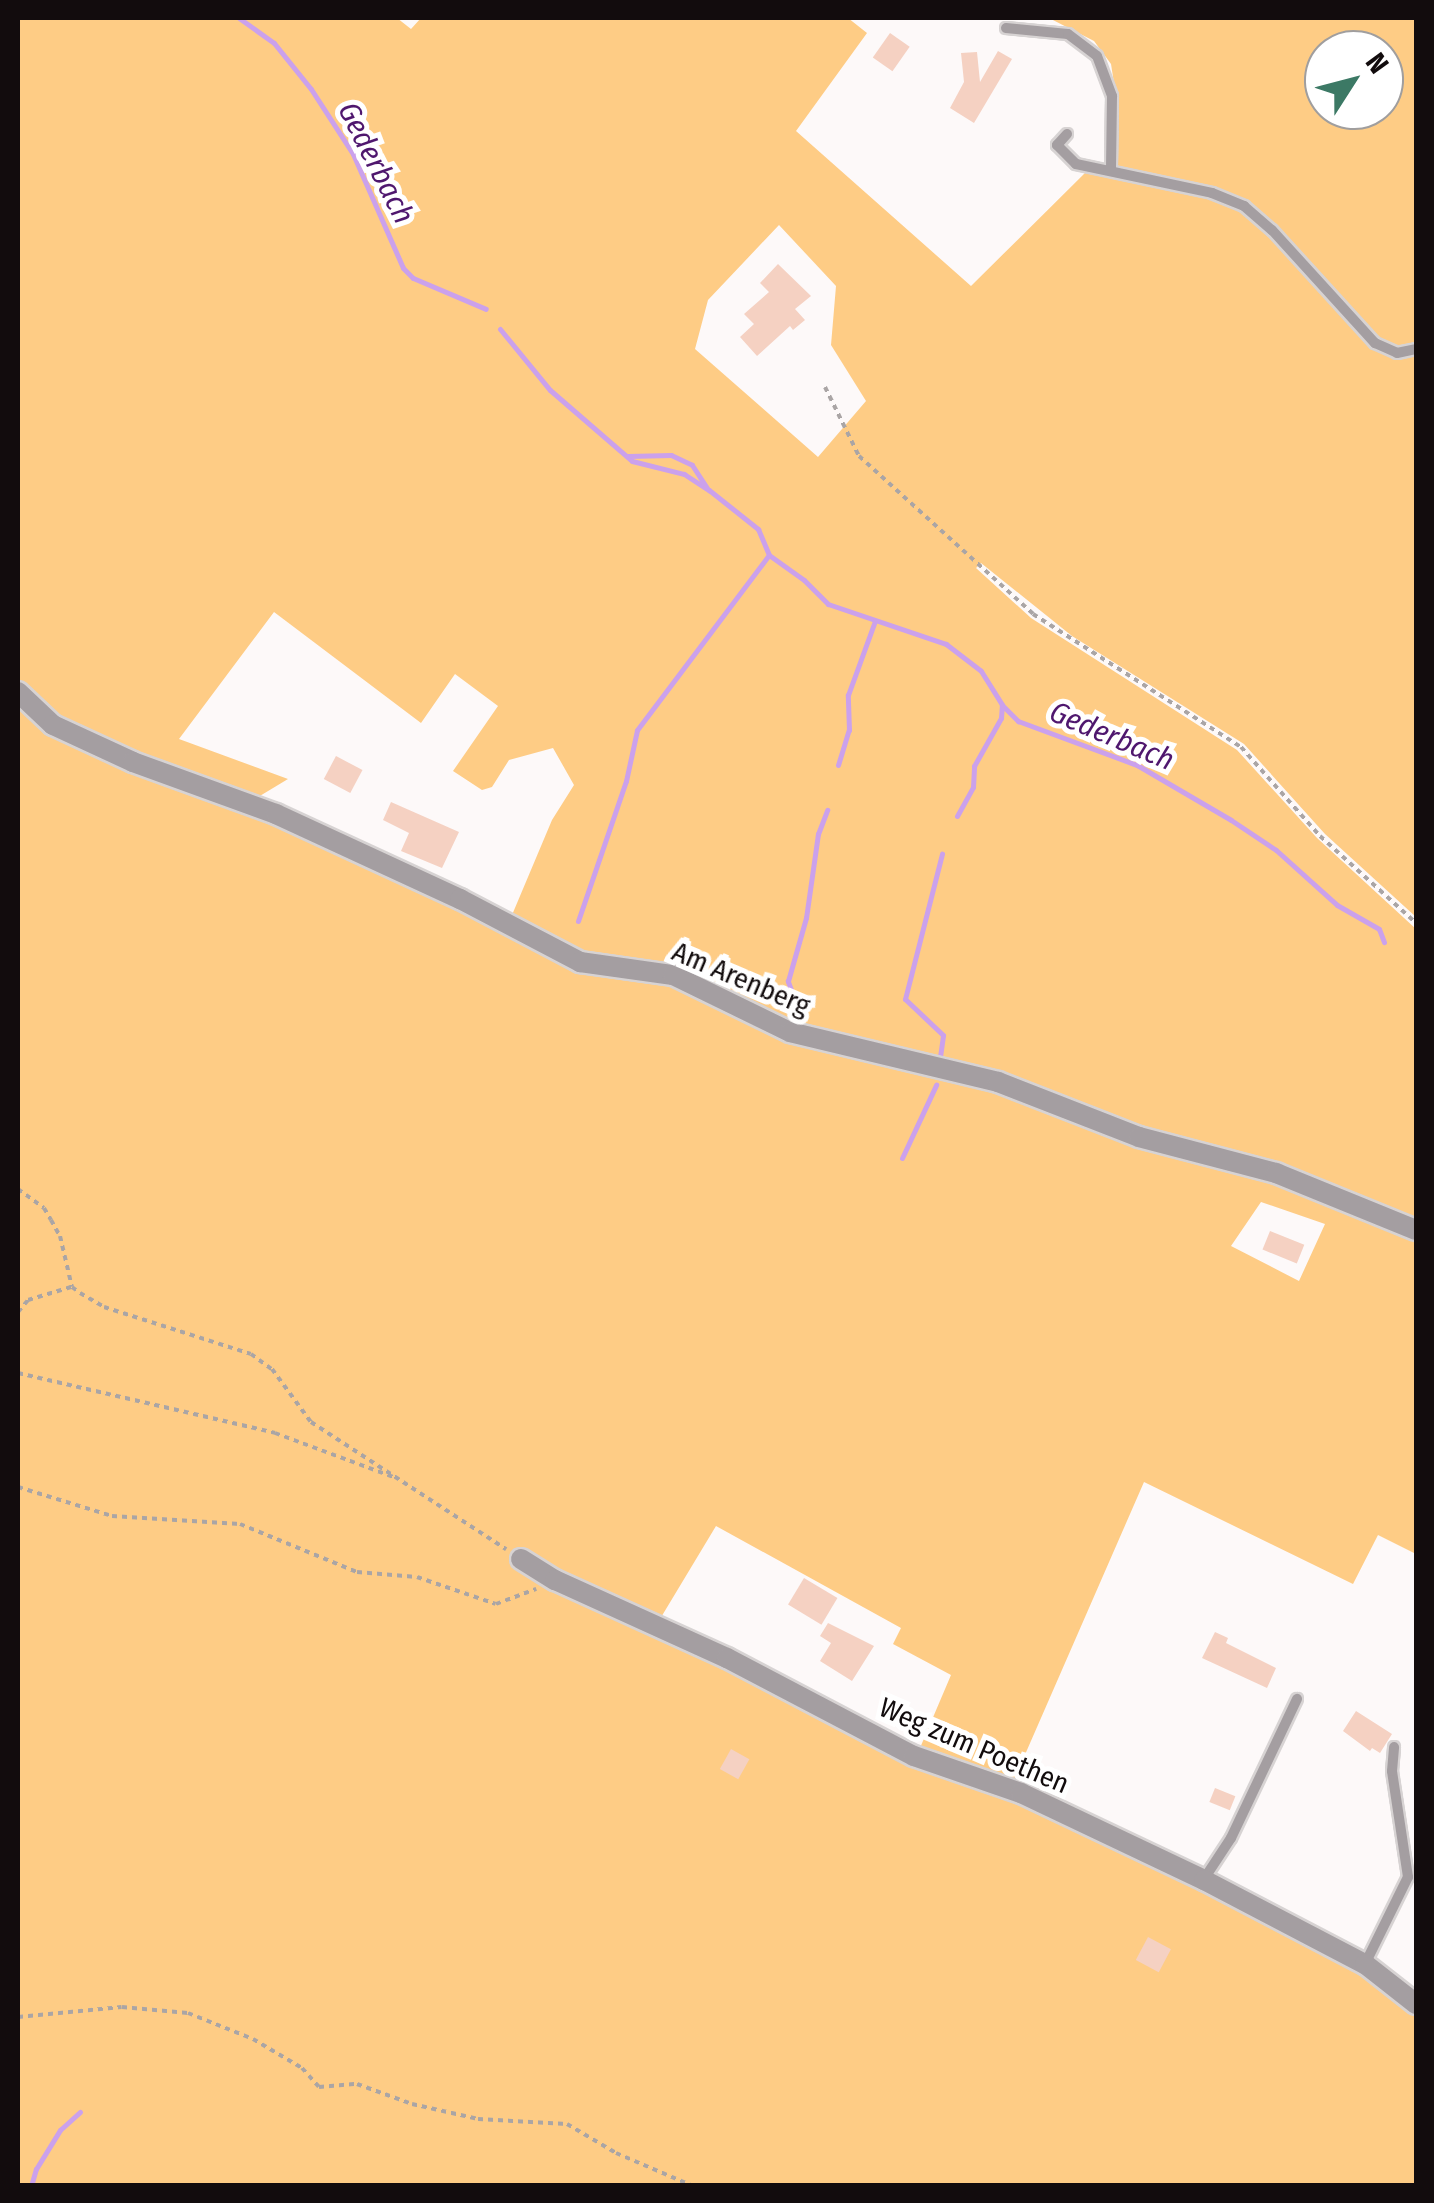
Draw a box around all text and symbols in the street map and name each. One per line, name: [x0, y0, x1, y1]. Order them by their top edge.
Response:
north arrow: [1304, 30, 1404, 130]
text: N: [1359, 47, 1395, 80]
water label: Gederbach: [330, 96, 422, 230]
water label: Gederbach: [1044, 694, 1180, 778]
street label: Am Arenberg: [667, 935, 815, 1023]
street label: Weg zum Poethen: [874, 1691, 1074, 1801]

